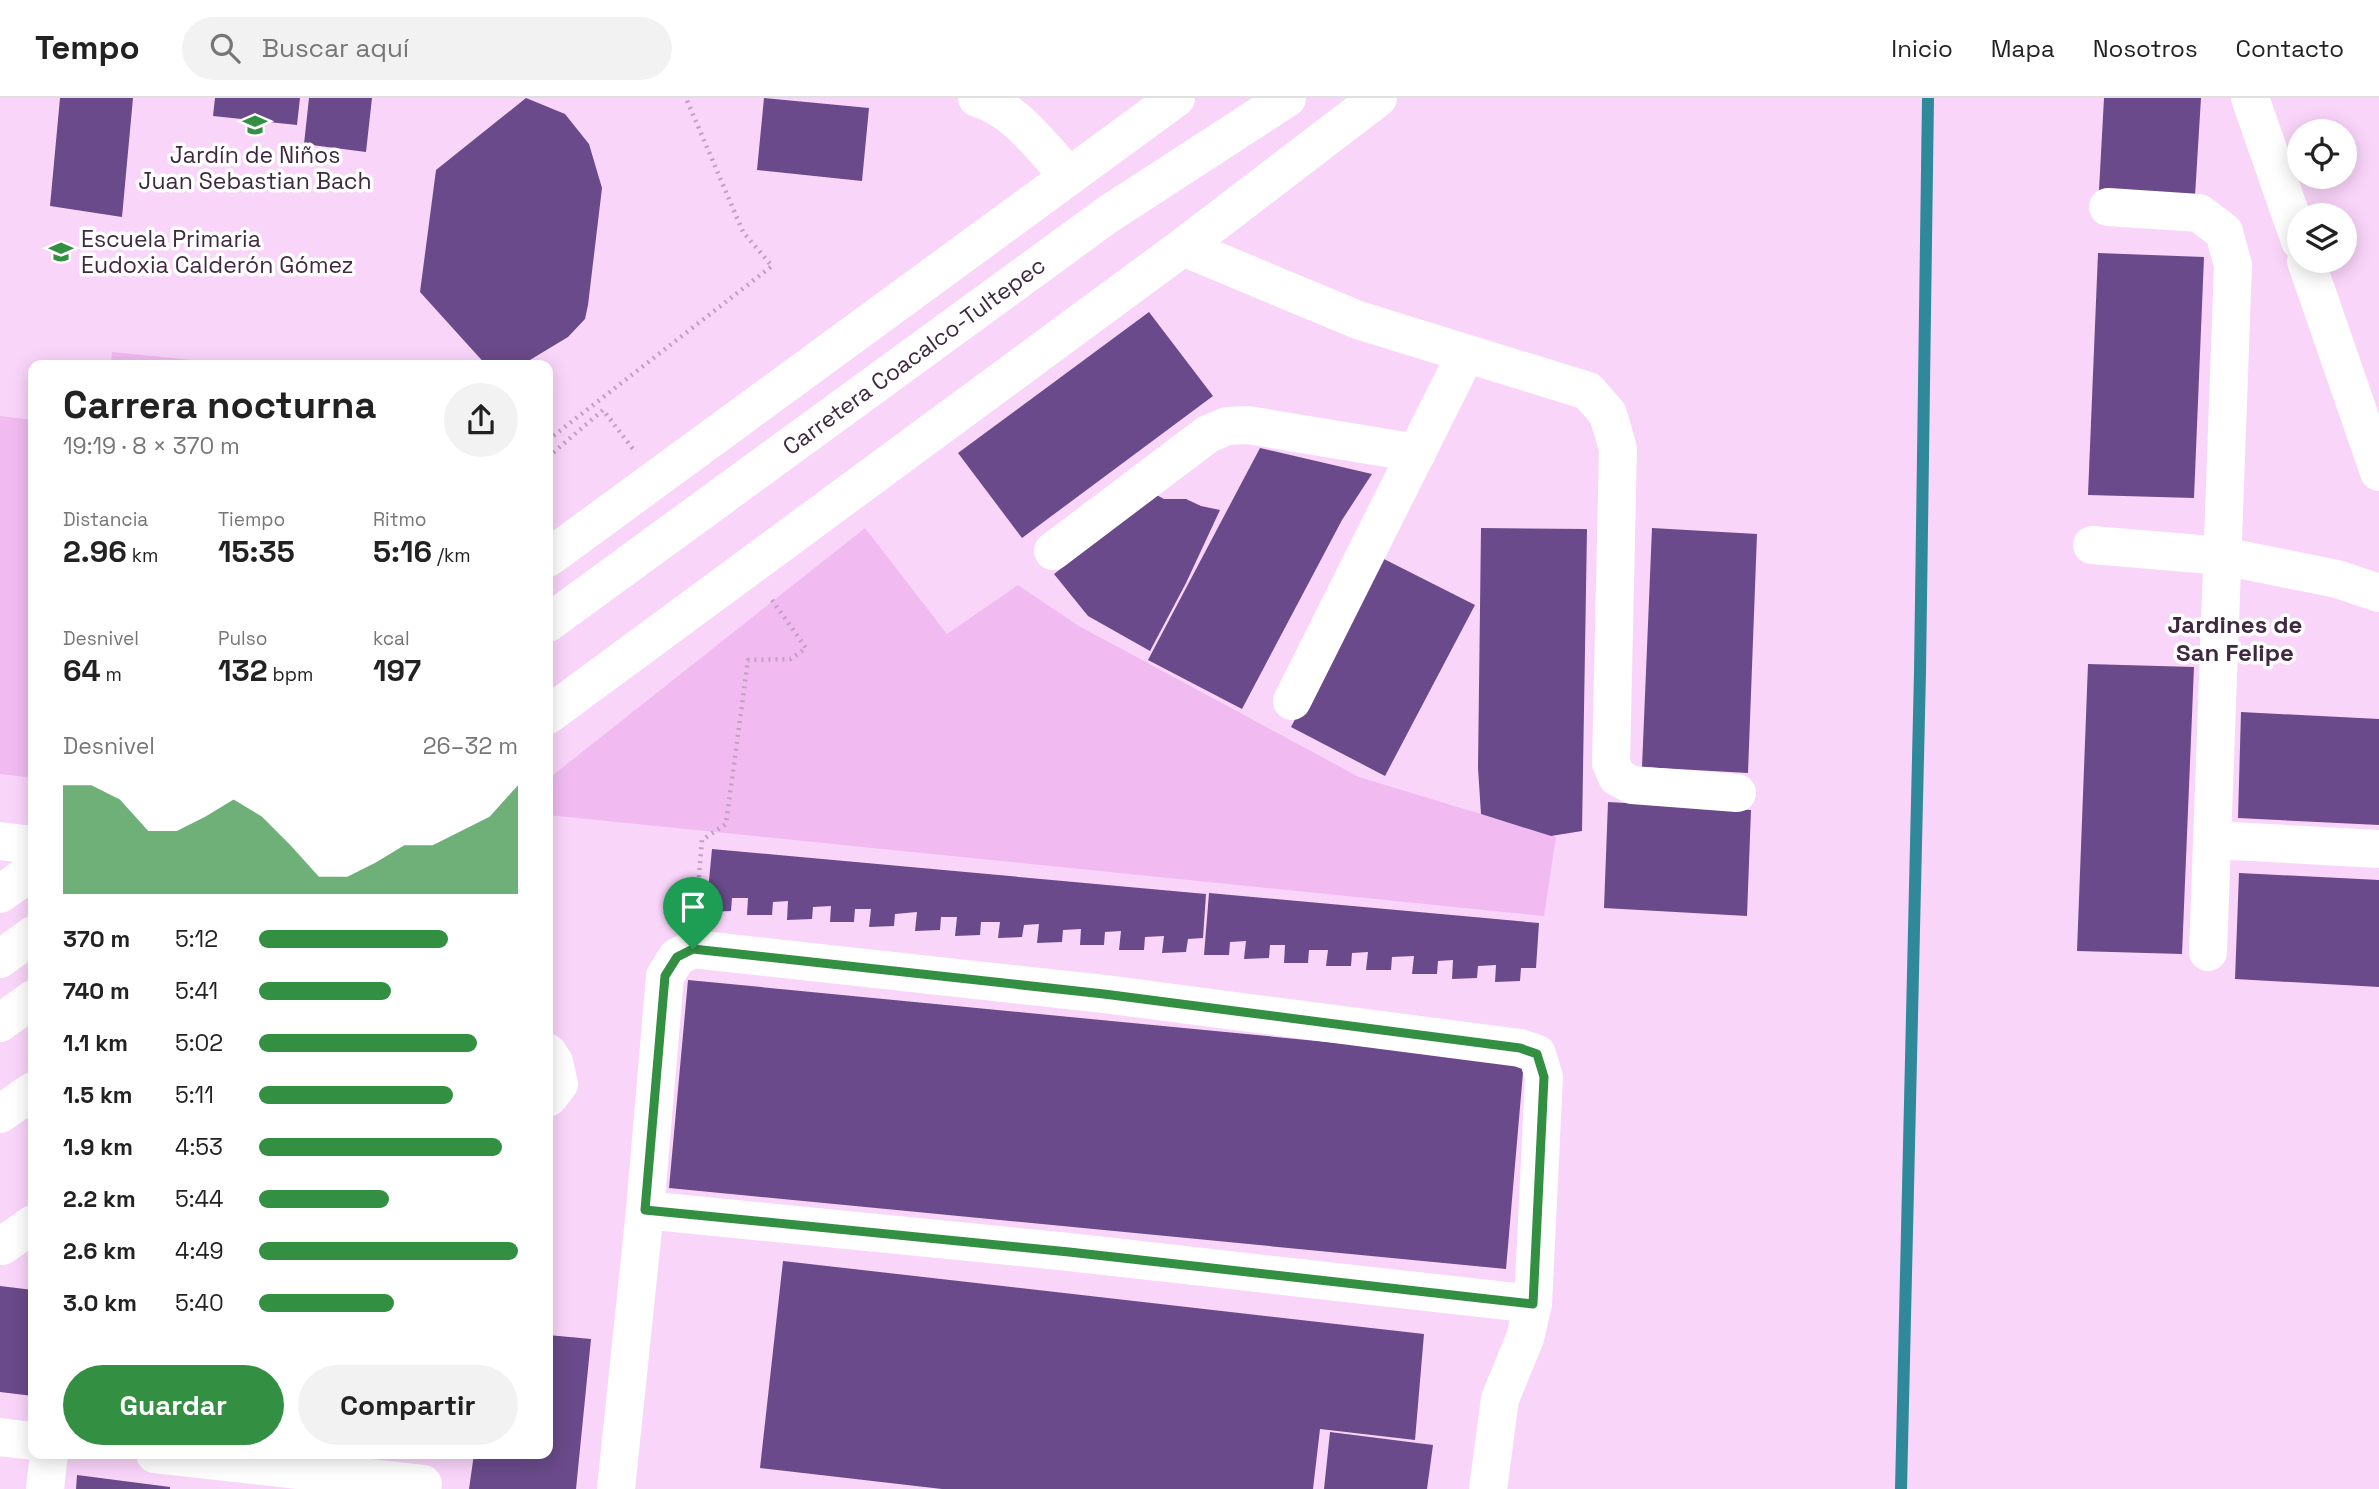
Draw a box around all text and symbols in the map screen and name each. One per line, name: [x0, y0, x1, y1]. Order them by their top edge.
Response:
search box: [182, 17, 672, 80]
text: Tempo: [35, 27, 140, 69]
icon: search: [206, 29, 244, 67]
text: Buscar aquí: [262, 31, 409, 65]
text: Inicio: [1891, 33, 1953, 64]
text: Mapa: [1991, 33, 2055, 64]
text: Nosotros: [2093, 33, 2198, 64]
text: Contacto: [2236, 33, 2344, 64]
school or university icon: Jardín de Niños Juan Sebastian Bach: [241, 111, 269, 139]
map controls: [2287, 119, 2357, 273]
button: locate: [2287, 119, 2357, 189]
place label: Jardín de Niños Juan Sebastian Bach: [138, 140, 372, 196]
button: layers: [2287, 203, 2357, 273]
place label: Escuela Primaria Eudoxia Calderón Gómez: [81, 224, 354, 280]
school or university icon: Escuela Primaria Eudoxia Calderón Gómez: [47, 238, 75, 266]
street label: Carretera Coacalco-Tultepec: [777, 250, 1051, 462]
text: Carrera nocturna: [63, 381, 376, 429]
button: share: [444, 383, 518, 457]
text: 19:19 · 8 × 370 m: [63, 431, 240, 461]
text: Distancia: [63, 507, 148, 532]
text: Tiempo: [218, 507, 285, 532]
text: Ritmo: [373, 507, 426, 532]
text: 2.96: [63, 532, 127, 571]
text: 15:35: [218, 532, 295, 571]
text: 5:16: [373, 532, 432, 571]
text: km: [127, 543, 158, 568]
text: /km: [432, 543, 471, 568]
district label: Jardines de San Felipe: [2168, 609, 2302, 668]
text: Desnivel: [63, 626, 139, 651]
text: Pulso: [218, 626, 267, 651]
text: kcal: [373, 626, 410, 651]
text: 64: [63, 651, 101, 690]
text: 132: [218, 651, 268, 690]
text: 197: [373, 651, 421, 690]
text: m: [101, 662, 122, 687]
text: bpm: [268, 662, 313, 687]
text: Desnivel: [63, 731, 155, 761]
text: 26–32 m: [423, 731, 518, 761]
pin: [663, 877, 723, 949]
icon: arrive: [674, 888, 712, 926]
text: 370 m: [63, 924, 130, 954]
text: 5:12: [175, 924, 218, 954]
text: 740 m: [63, 976, 130, 1006]
text: 5:41: [175, 976, 218, 1006]
text: 1.1 km: [63, 1028, 128, 1058]
text: 5:02: [175, 1028, 223, 1058]
text: 1.5 km: [63, 1080, 133, 1110]
text: 5:11: [175, 1080, 214, 1110]
text: 1.9 km: [63, 1132, 133, 1162]
text: 4:53: [175, 1132, 223, 1162]
text: 2.2 km: [63, 1184, 136, 1214]
text: 5:44: [175, 1184, 223, 1214]
text: 2.6 km: [63, 1236, 136, 1266]
text: 4:49: [175, 1236, 224, 1266]
text: 3.0 km: [63, 1288, 137, 1318]
text: 5:40: [175, 1288, 224, 1318]
button: Guardar: [63, 1365, 284, 1445]
button: Compartir: [298, 1365, 518, 1445]

